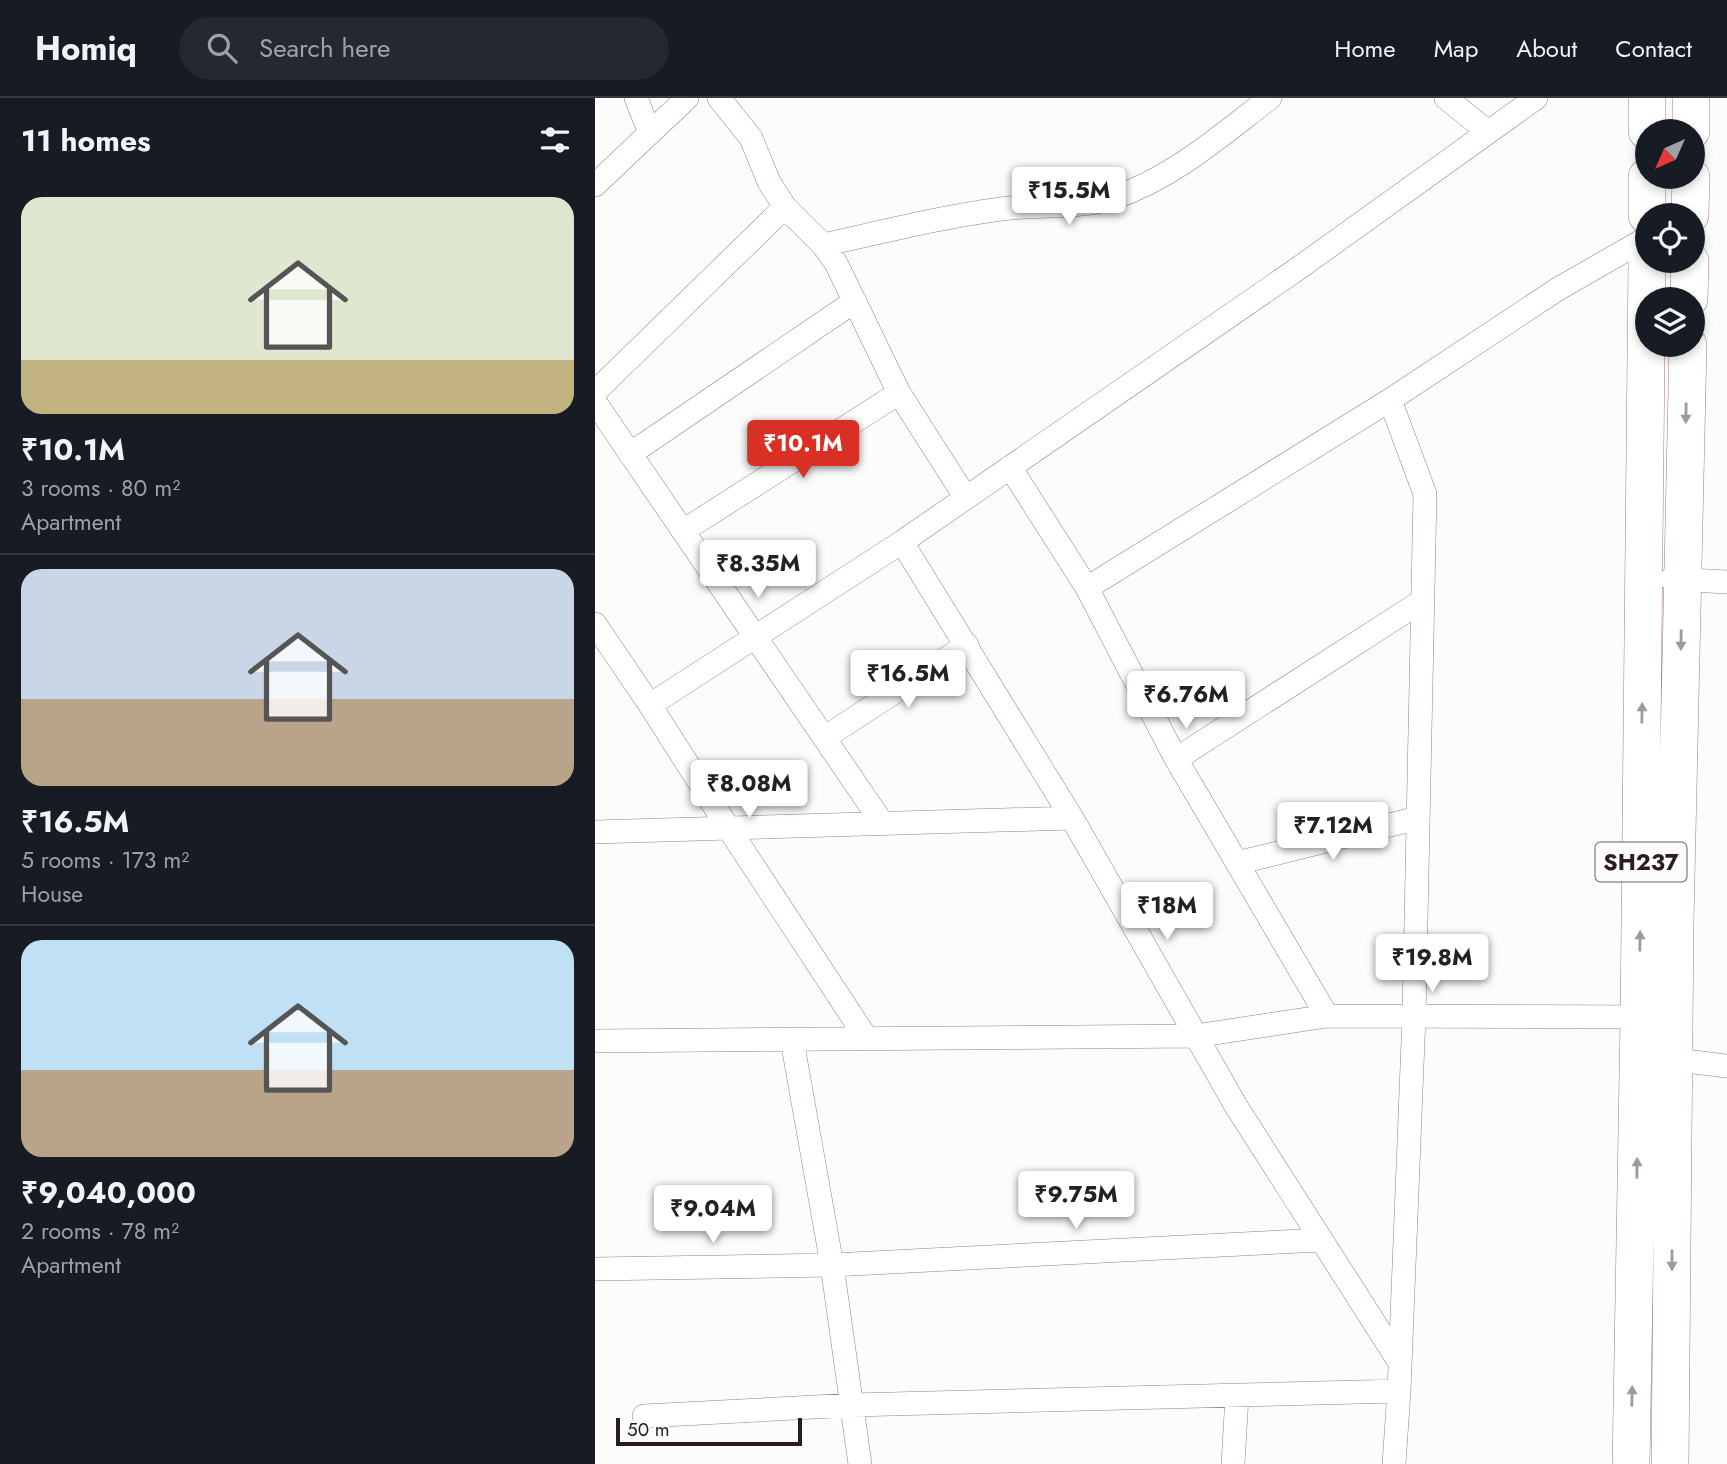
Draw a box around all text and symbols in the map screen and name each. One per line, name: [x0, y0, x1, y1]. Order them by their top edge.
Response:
search box: [179, 17, 669, 80]
text: Homiq: [35, 25, 137, 72]
icon: search: [203, 29, 241, 67]
text: Search here: [259, 29, 390, 67]
text: Home: [1334, 31, 1396, 66]
text: Map: [1434, 31, 1478, 66]
text: About: [1516, 31, 1577, 66]
text: Contact: [1615, 31, 1692, 66]
text: 11 homes: [21, 119, 151, 162]
north arrow: [1635, 119, 1705, 189]
map controls: [1635, 119, 1705, 357]
icon: filters: [536, 121, 574, 159]
pin: ₹15.5M: [1012, 167, 1126, 227]
text: ₹15.5M: [1028, 173, 1110, 207]
button: locate: [1635, 203, 1705, 273]
icon: home: [235, 242, 361, 368]
button: layers: [1635, 287, 1705, 357]
one-way arrow: [1681, 402, 1692, 424]
pin: ₹10.1M: [746, 420, 860, 480]
text: ₹10.1M: [763, 426, 843, 460]
text: ₹10.1M: [21, 428, 125, 471]
text: 3 rooms · 80 m²: [21, 471, 180, 505]
text: Apartment: [21, 505, 121, 539]
pin: ₹8.35M: [701, 540, 815, 600]
text: ₹8.35M: [716, 546, 800, 580]
icon: home: [235, 614, 361, 740]
one-way arrow: [1676, 630, 1687, 652]
pin: ₹16.5M: [851, 650, 965, 710]
text: ₹16.5M: [867, 656, 949, 690]
pin: ₹6.76M: [1129, 672, 1243, 731]
text: ₹6.76M: [1143, 677, 1229, 711]
one-way arrow: [1636, 702, 1648, 724]
pin: ₹8.08M: [692, 760, 806, 820]
text: ₹8.08M: [707, 766, 791, 800]
text: ₹16.5M: [21, 800, 129, 843]
pin: ₹7.12M: [1276, 802, 1390, 862]
text: ₹7.12M: [1293, 808, 1373, 842]
road number: SH237: [1595, 842, 1687, 882]
text: 5 rooms · 173 m²: [21, 843, 189, 877]
text: House: [21, 877, 83, 911]
pin: ₹18M: [1126, 882, 1208, 942]
text: ₹18M: [1137, 888, 1197, 922]
one-way arrow: [1634, 930, 1646, 952]
pin: ₹19.8M: [1375, 934, 1489, 994]
text: ₹19.8M: [1392, 940, 1472, 974]
icon: home: [235, 985, 361, 1111]
one-way arrow: [1631, 1157, 1642, 1179]
text: ₹9,040,000: [21, 1171, 196, 1214]
pin: ₹9.75M: [1019, 1172, 1133, 1231]
text: ₹9.75M: [1034, 1177, 1118, 1211]
pin: ₹9.04M: [656, 1186, 770, 1245]
text: ₹9.04M: [670, 1191, 756, 1225]
text: 2 rooms · 78 m²: [21, 1214, 179, 1248]
text: Apartment: [21, 1248, 121, 1282]
one-way arrow: [1666, 1249, 1678, 1271]
one-way arrow: [1627, 1385, 1638, 1407]
scale bar: [616, 1415, 801, 1447]
text: 50 m: [627, 1416, 670, 1443]

